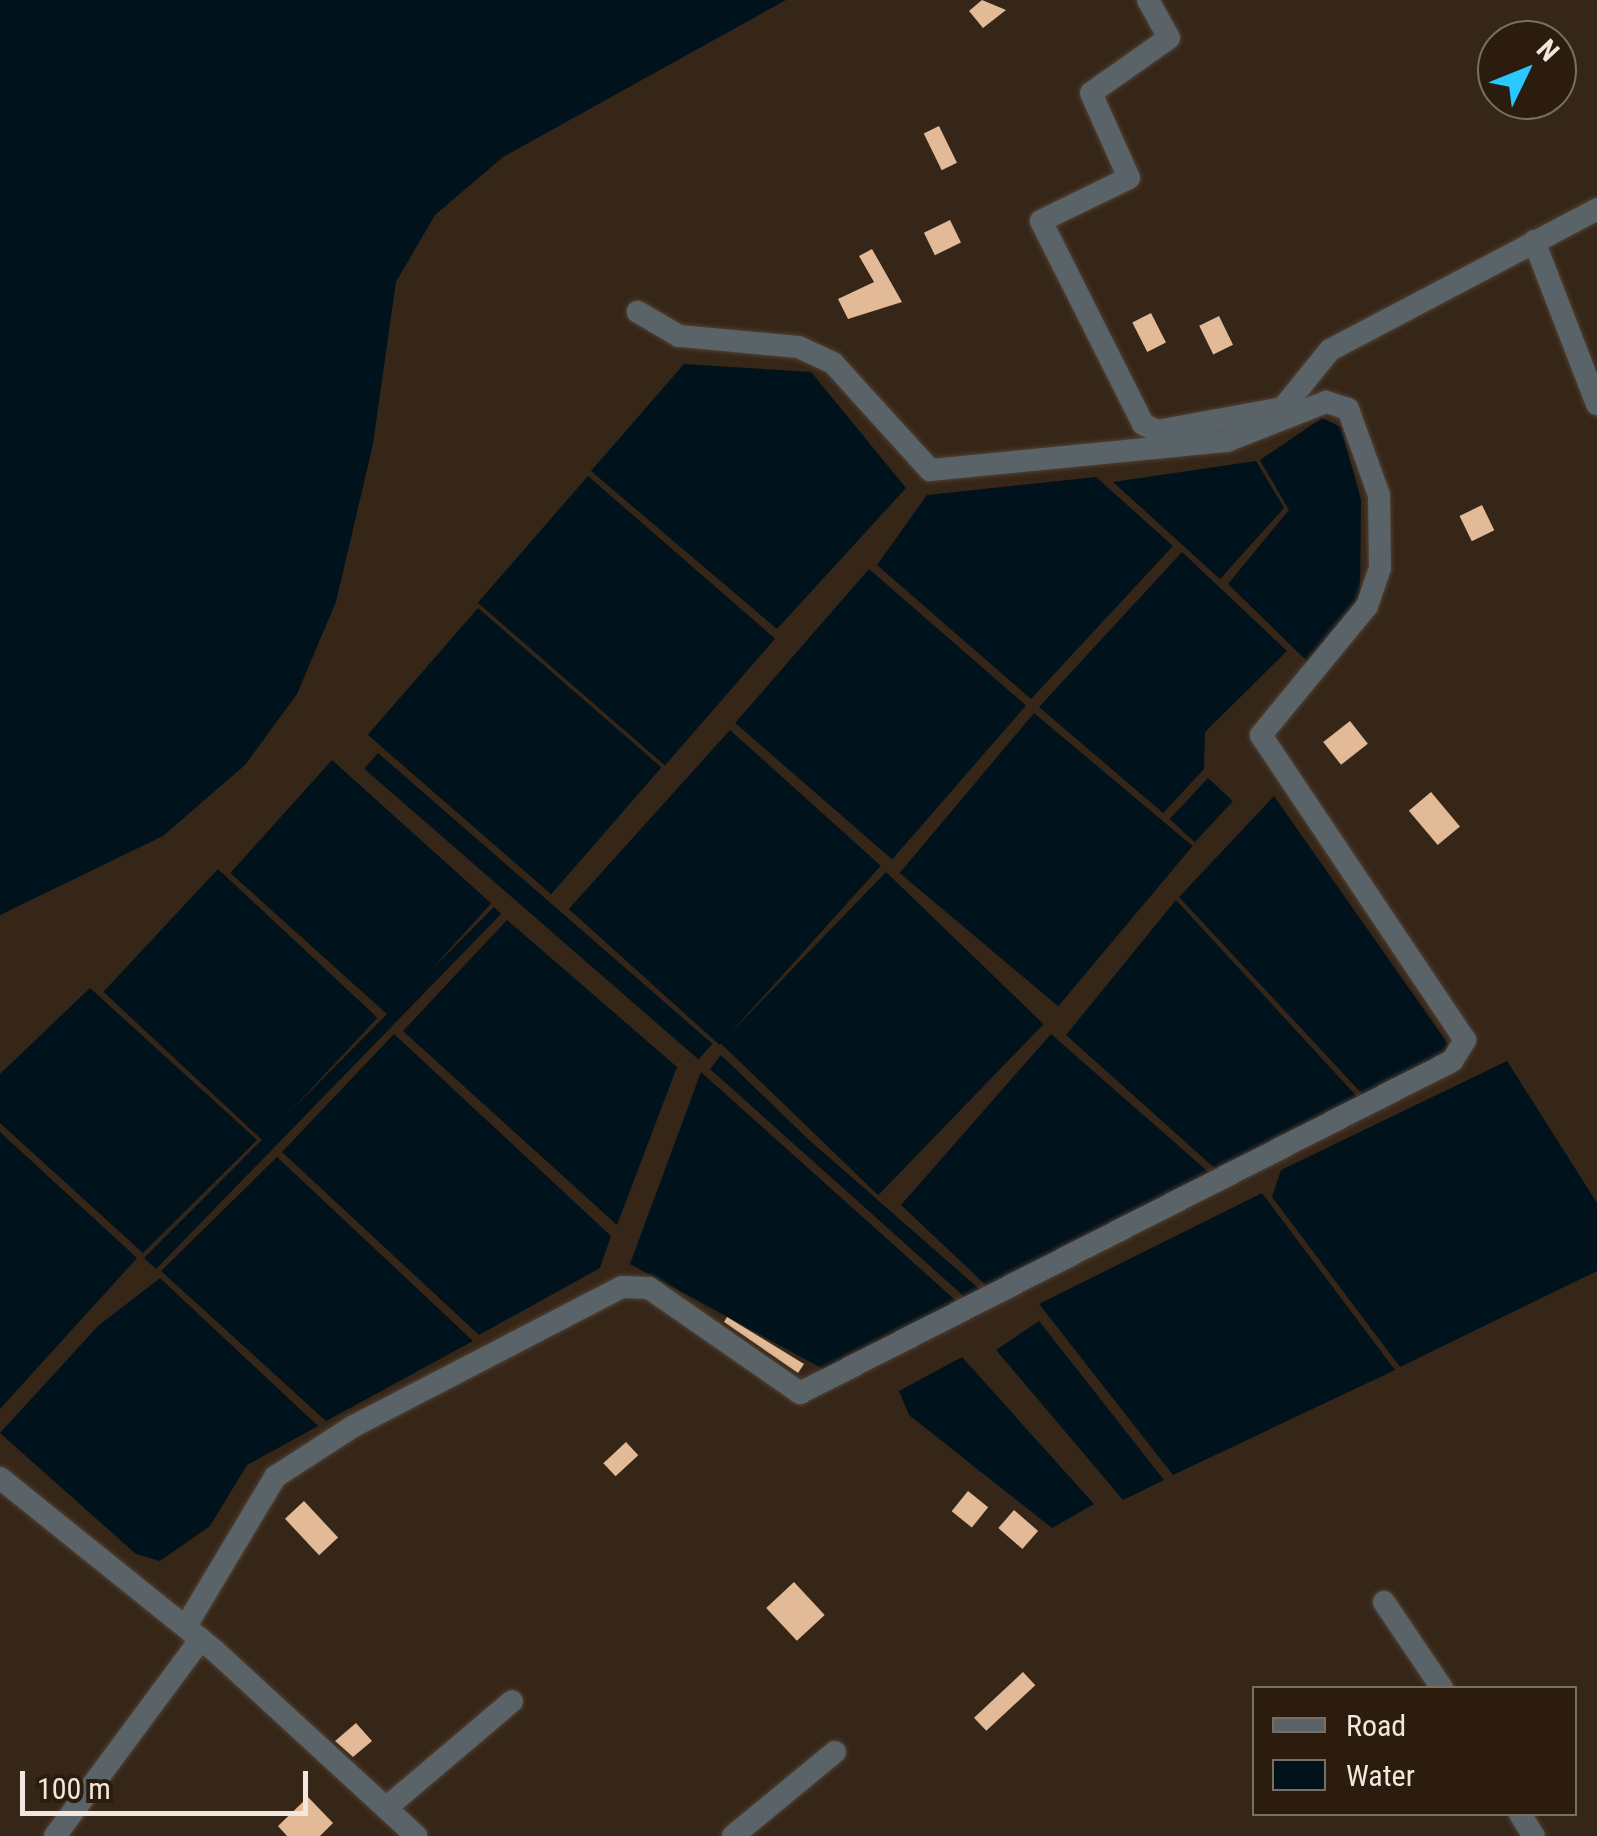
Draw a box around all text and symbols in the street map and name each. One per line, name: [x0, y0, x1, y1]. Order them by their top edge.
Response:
north arrow: [1477, 20, 1577, 120]
text: N: [1530, 33, 1566, 68]
legend: [1252, 1686, 1577, 1816]
text: Road: [1346, 1708, 1406, 1743]
scale bar: [25, 1751, 312, 1813]
text: Water: [1346, 1758, 1415, 1793]
text: 100 m: [37, 1771, 111, 1806]

